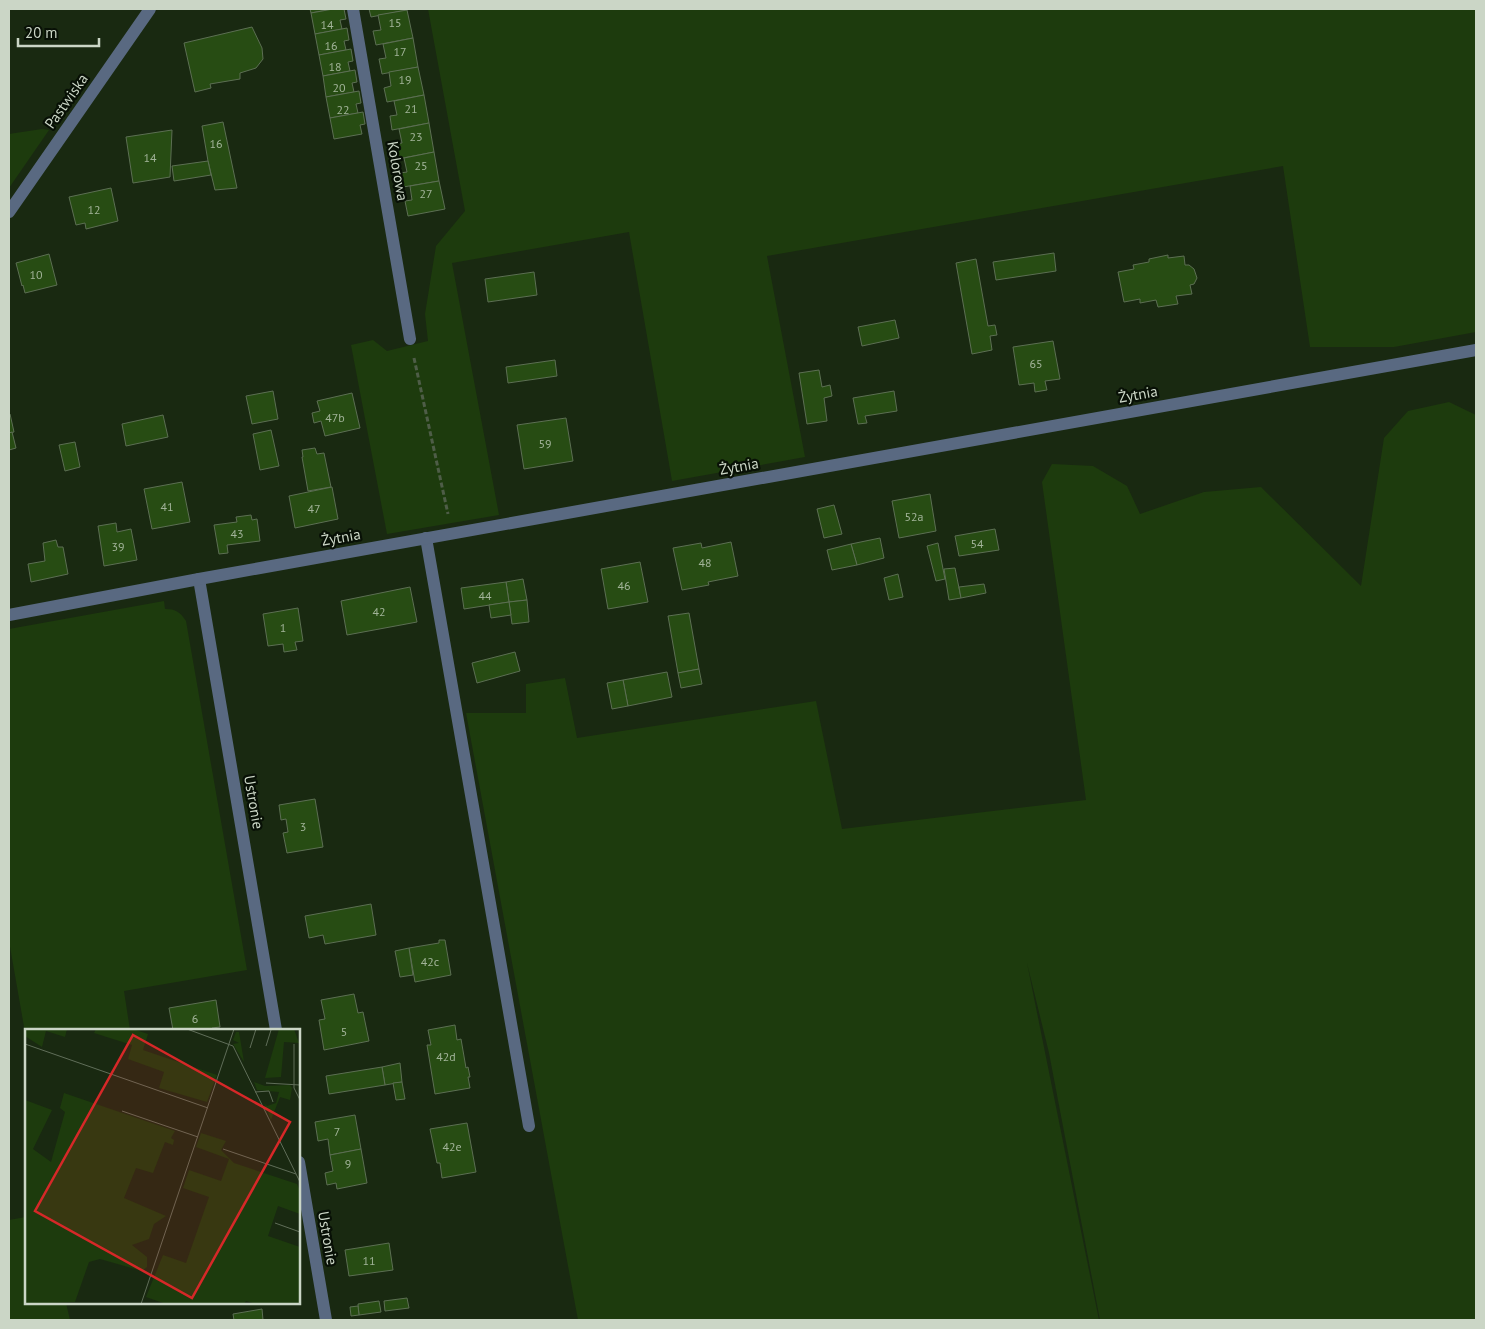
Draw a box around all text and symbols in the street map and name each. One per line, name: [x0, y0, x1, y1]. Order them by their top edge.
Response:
scale bar: [18, 15, 99, 47]
house number: 15: [388, 15, 402, 30]
house number: 14: [320, 17, 334, 32]
text: 20 m: [25, 23, 58, 42]
house number: 16: [324, 38, 338, 53]
house number: 17: [393, 44, 407, 59]
house number: 18: [328, 59, 342, 74]
street label: Pastwiska: [40, 70, 92, 132]
house number: 19: [398, 72, 412, 87]
house number: 20: [332, 80, 346, 95]
house number: 21: [404, 101, 418, 116]
house number: 22: [336, 102, 350, 117]
house number: 23: [409, 129, 423, 144]
house number: 16: [209, 136, 223, 151]
street label: Kolorowa: [383, 140, 413, 202]
house number: 14: [143, 150, 157, 165]
house number: 25: [414, 158, 428, 173]
house number: 27: [419, 186, 433, 201]
house number: 12: [87, 202, 101, 217]
house number: 10: [29, 267, 43, 282]
house number: 65: [1029, 356, 1043, 371]
street label: Żytnia: [1117, 381, 1159, 407]
house number: 47b: [325, 410, 345, 425]
house number: 59: [538, 436, 552, 451]
street label: Żytnia: [718, 453, 760, 479]
house number: 41: [160, 499, 174, 514]
house number: 47: [307, 501, 321, 516]
house number: 52a: [904, 509, 924, 524]
street label: Żytnia: [320, 524, 362, 550]
house number: 43: [230, 526, 244, 541]
house number: 54: [970, 536, 984, 551]
house number: 39: [111, 539, 125, 554]
house number: 48: [698, 555, 712, 570]
house number: 46: [617, 578, 631, 593]
house number: 44: [478, 588, 492, 603]
house number: 42: [372, 604, 386, 619]
house number: 1: [280, 620, 286, 635]
street label: Ustronie: [240, 774, 268, 830]
house number: 3: [300, 819, 306, 834]
house number: 42c: [421, 954, 440, 969]
house number: 6: [192, 1011, 198, 1026]
house number: 5: [341, 1024, 347, 1039]
inset map: [25, 1029, 300, 1304]
house number: 42d: [436, 1049, 456, 1064]
house number: 7: [334, 1124, 340, 1139]
house number: 42e: [442, 1139, 462, 1154]
house number: 9: [345, 1156, 351, 1171]
street label: Ustronie: [314, 1210, 342, 1266]
house number: 11: [362, 1253, 376, 1268]

